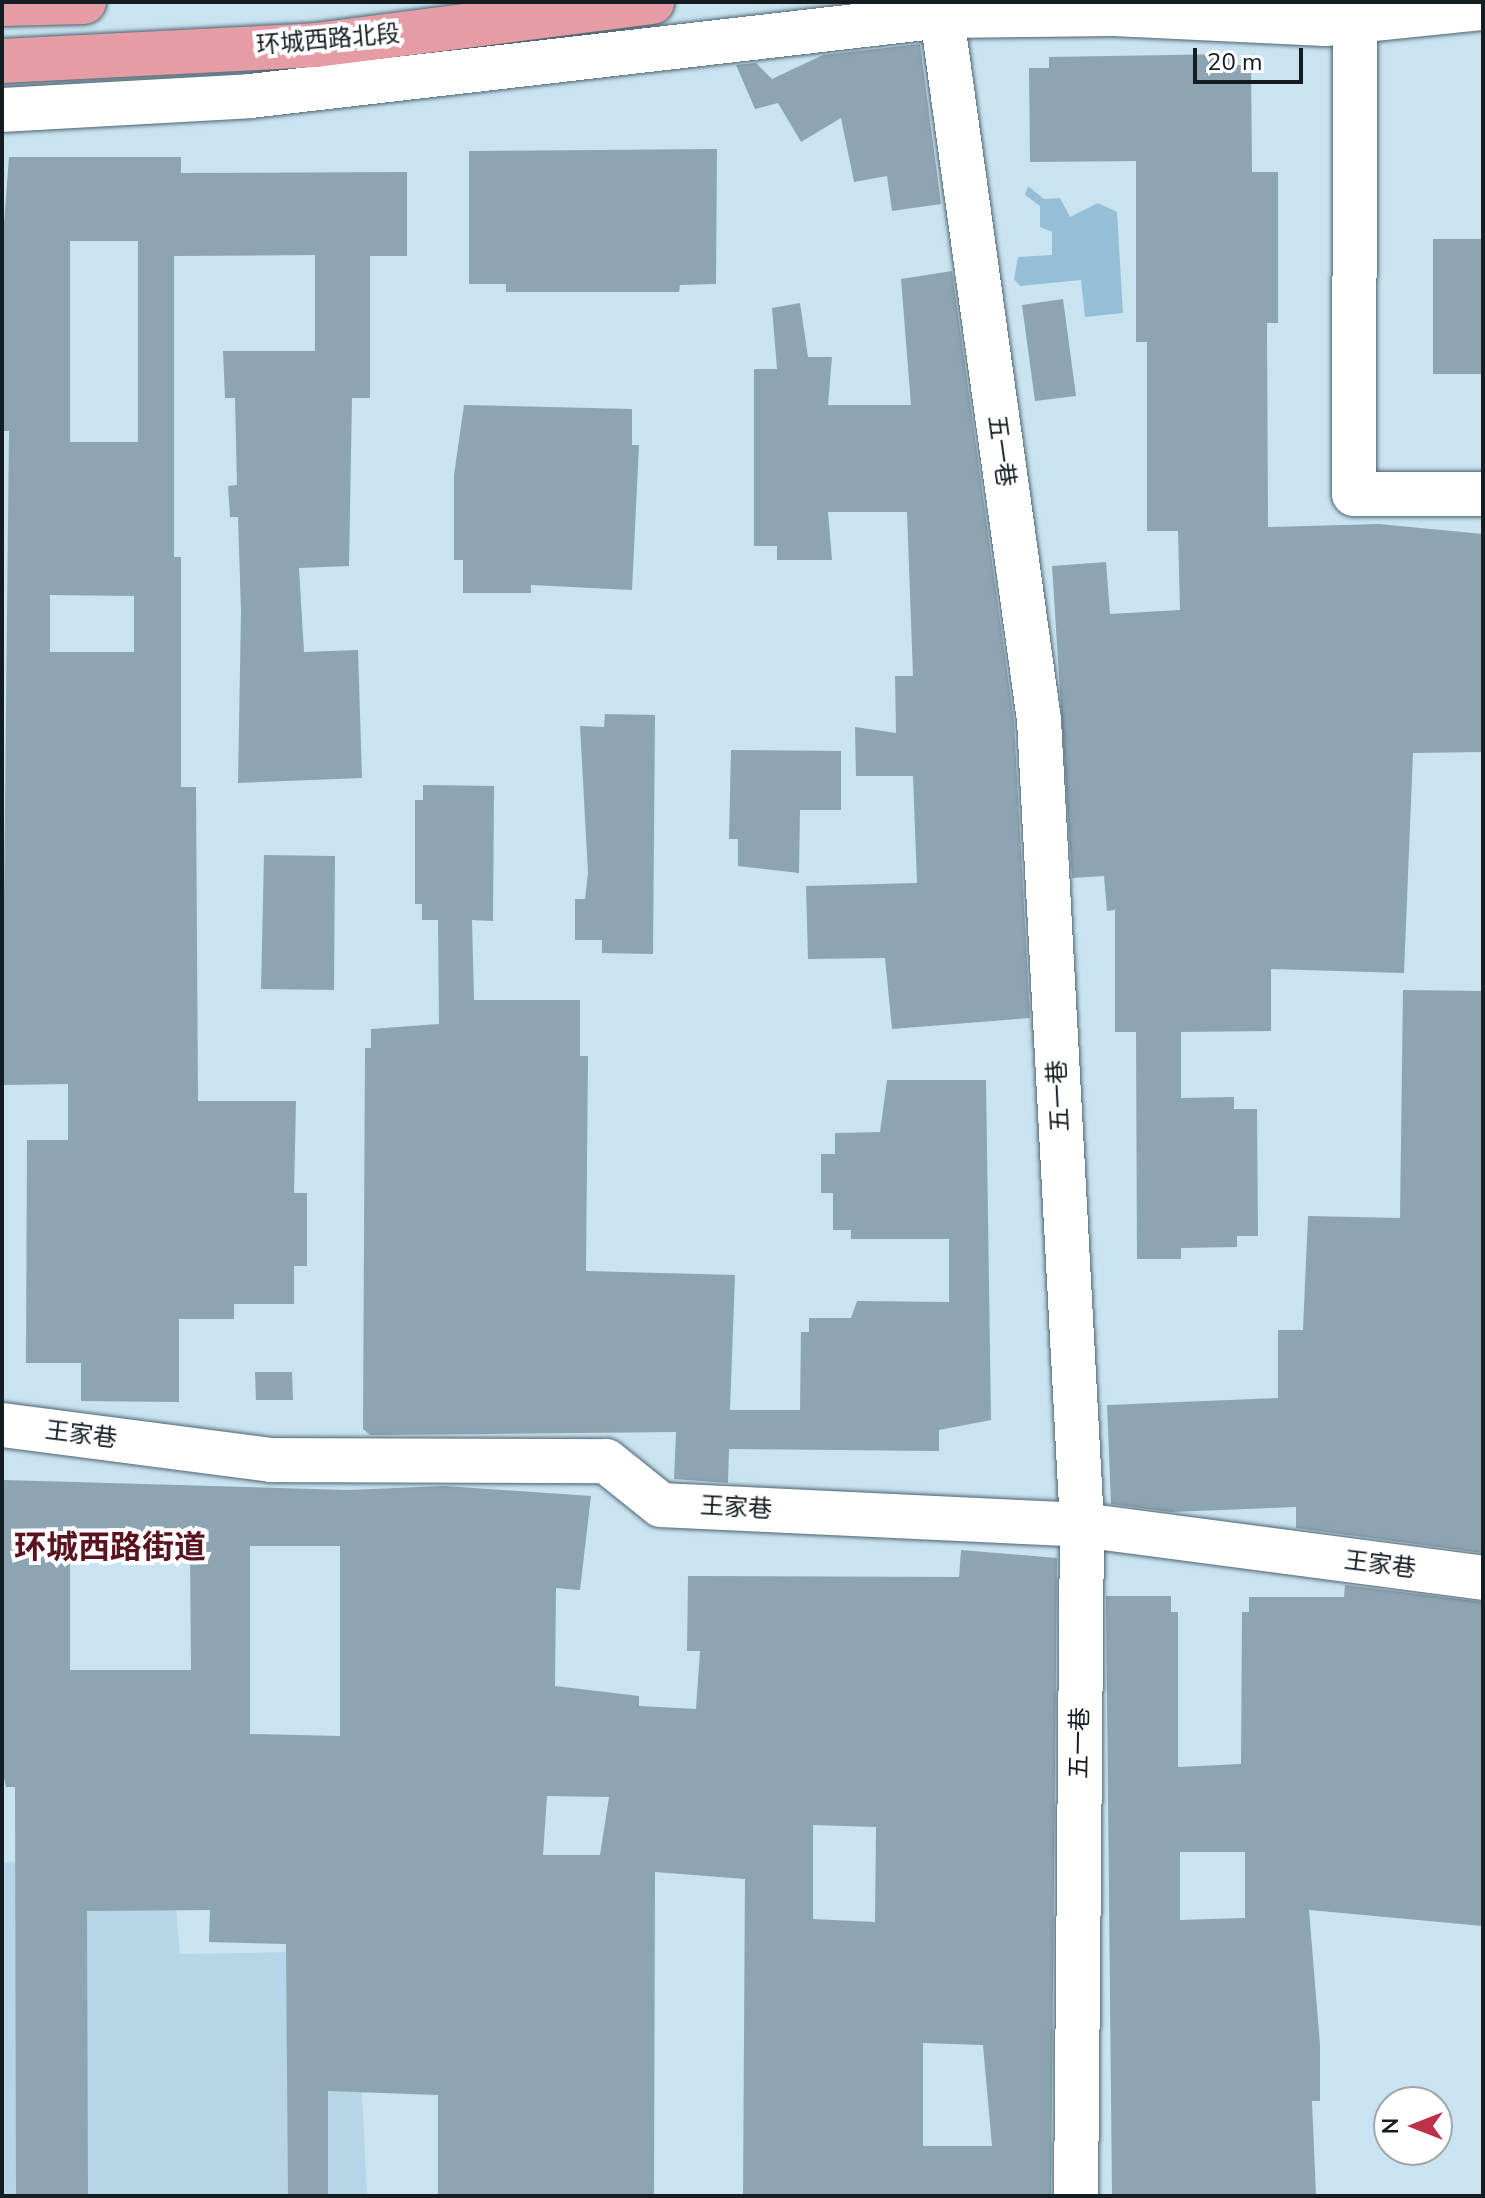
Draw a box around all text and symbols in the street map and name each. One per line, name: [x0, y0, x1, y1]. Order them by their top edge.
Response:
street label: 环城西路北段: [255, 19, 401, 61]
scale bar: [1197, 32, 1307, 82]
text: 20 m: [1207, 46, 1263, 78]
street label: 五一巷: [982, 413, 1020, 489]
street label: 五一巷: [1043, 1059, 1075, 1133]
street label: 王家巷: [44, 1416, 118, 1454]
street label: 王家巷: [699, 1492, 773, 1524]
district label: 环城西路街道: [14, 1529, 206, 1567]
street label: 王家巷: [1343, 1546, 1417, 1584]
street label: 五一巷: [1065, 1707, 1095, 1779]
north arrow: [1373, 2086, 1453, 2166]
text: N: [1376, 2118, 1406, 2134]

